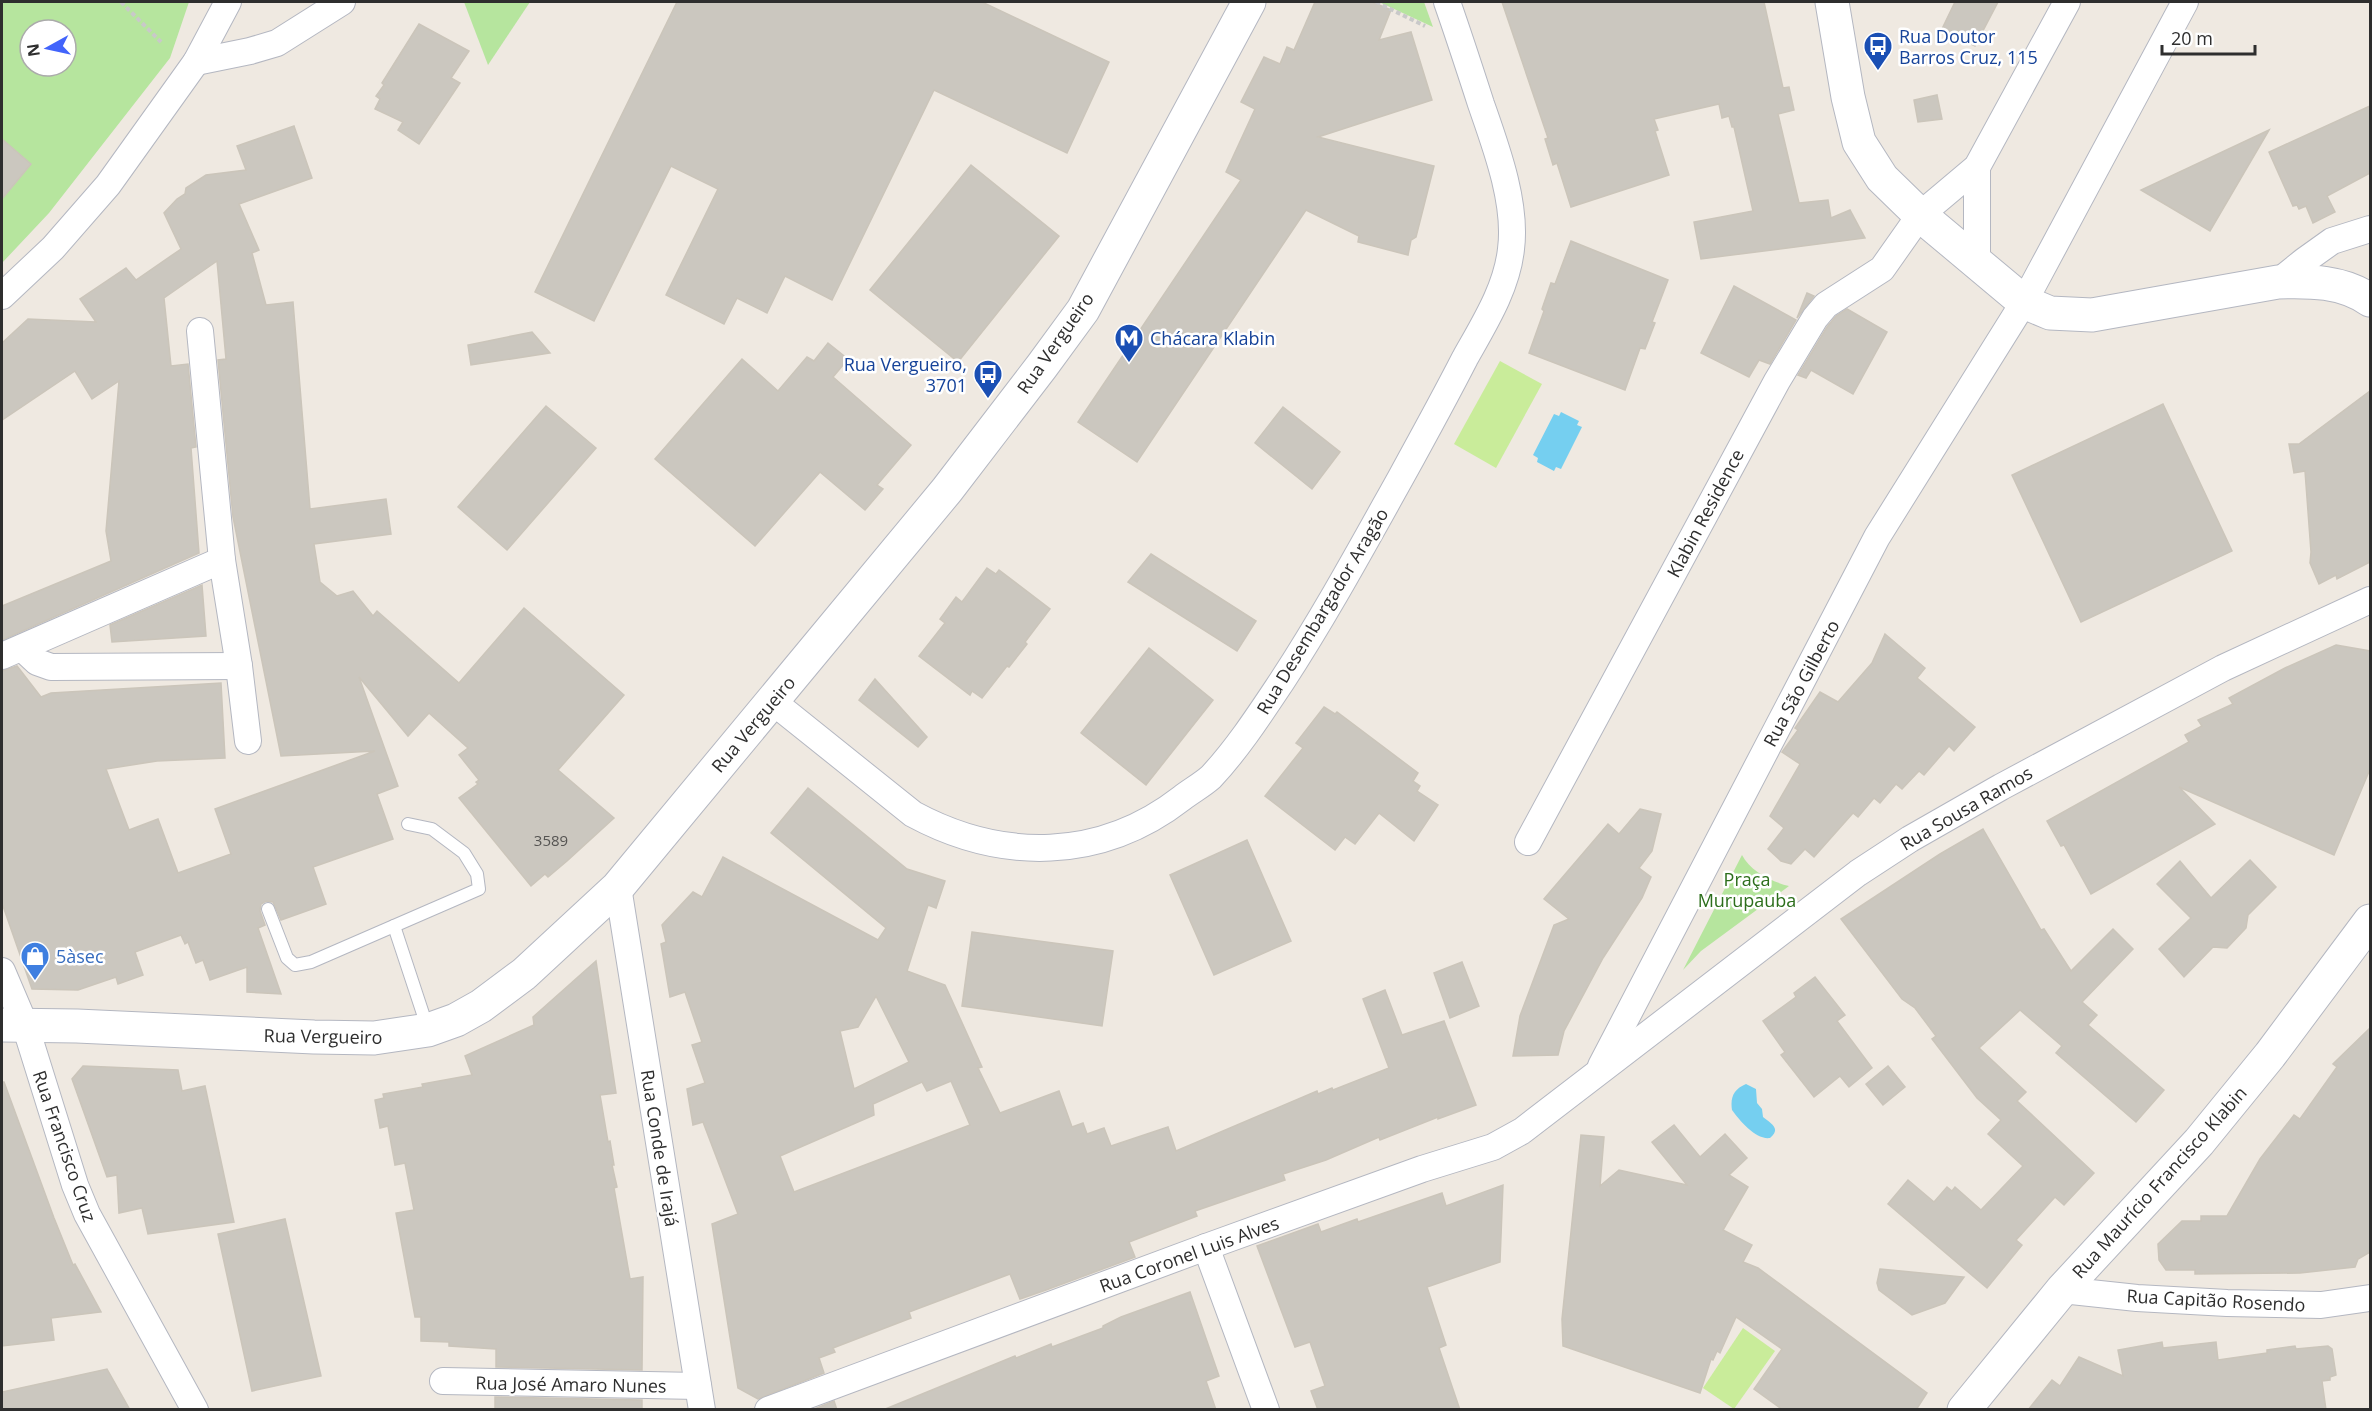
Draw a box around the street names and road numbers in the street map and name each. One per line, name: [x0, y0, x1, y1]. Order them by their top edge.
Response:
street label: Rua Vergueiro: [1011, 288, 1099, 398]
street label: Klabin Residence: [1661, 445, 1749, 581]
street label: Rua Desembargador Aragão: [1251, 503, 1393, 719]
street label: Rua São Gilberto: [1758, 616, 1844, 750]
street label: Rua Vergueiro: [706, 671, 800, 777]
street label: Rua Sousa Ramos: [1895, 760, 2037, 856]
street label: Rua Vergueiro: [263, 1023, 383, 1049]
street label: Rua Francisco Cruz: [28, 1067, 102, 1225]
street label: Rua Conde de Irajá: [636, 1068, 684, 1228]
street label: Rua Maurício Francisco Klabin: [2066, 1081, 2252, 1283]
street label: Rua Coronel Luis Alves: [1096, 1210, 1282, 1298]
street label: Rua Capitão Rosendo: [2126, 1283, 2306, 1317]
street label: Rua José Amaro Nunes: [475, 1370, 667, 1398]

